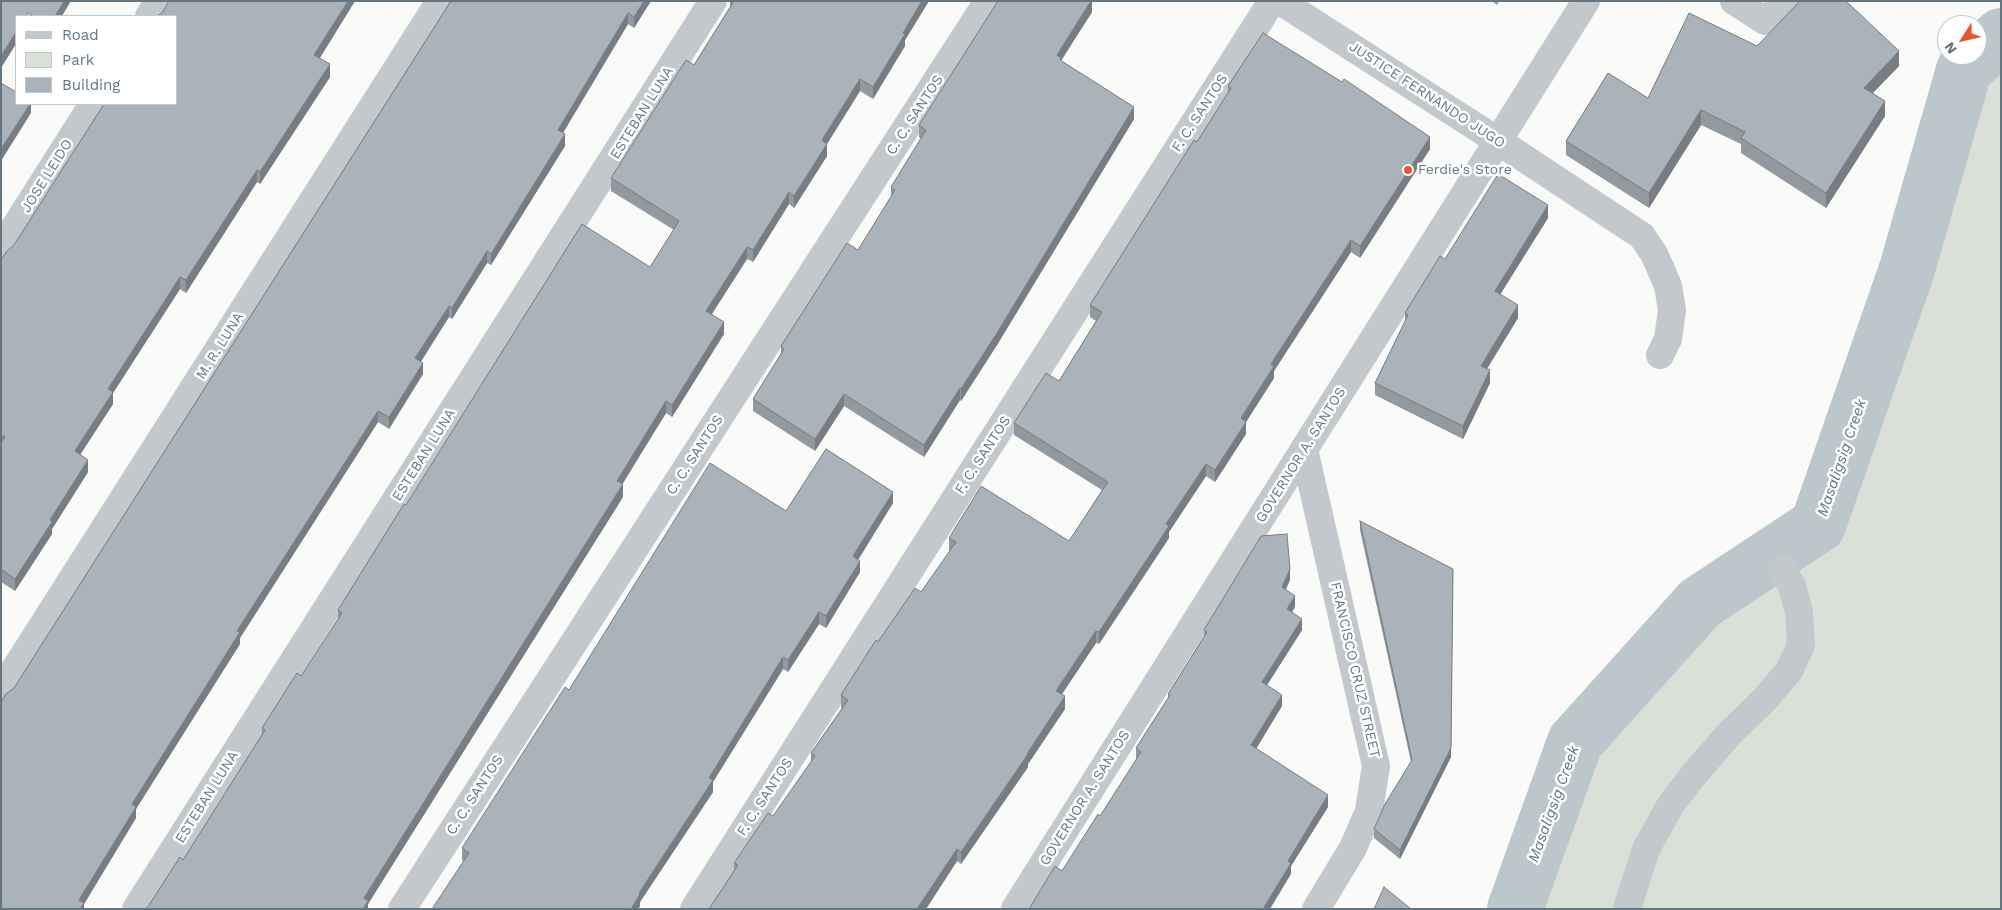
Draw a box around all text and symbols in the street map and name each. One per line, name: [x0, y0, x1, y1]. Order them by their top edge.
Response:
legend: [15, 15, 178, 105]
north arrow: [1937, 15, 1987, 65]
text: Road: [62, 26, 99, 44]
street label: JUSTICE FERNANDO JUGO: [1346, 38, 1508, 152]
text: N: [1941, 39, 1960, 57]
text: Park: [62, 51, 94, 69]
street label: ESTEBAN LUNA: [607, 64, 677, 162]
street label: F. C. SANTOS: [1169, 71, 1231, 155]
street label: C. C. SANTOS: [883, 72, 947, 158]
text: Building: [62, 76, 120, 94]
street label: JOSE LEIDO: [18, 136, 76, 216]
place label: Ferdie's Store: [1418, 162, 1512, 178]
marker: Ferdie's Store: [1402, 164, 1414, 176]
street label: M. R. LUNA: [193, 309, 247, 383]
street label: GOVERNOR A. SANTOS: [1252, 384, 1350, 526]
water label: Masaligsig Creek: [1814, 397, 1870, 519]
street label: ESTEBAN LUNA: [389, 406, 459, 504]
street label: C. C. SANTOS: [663, 412, 727, 498]
street label: F. C. SANTOS: [952, 413, 1014, 497]
street label: FRANCISCO CRUZ STREET: [1327, 580, 1383, 760]
street label: GOVERNOR A. SANTOS: [1036, 727, 1134, 869]
water label: Masaligsig Creek: [1525, 743, 1583, 865]
street label: ESTEBAN LUNA: [172, 748, 242, 846]
street label: C. C. SANTOS: [443, 752, 507, 838]
street label: F. C. SANTOS: [734, 755, 796, 839]

